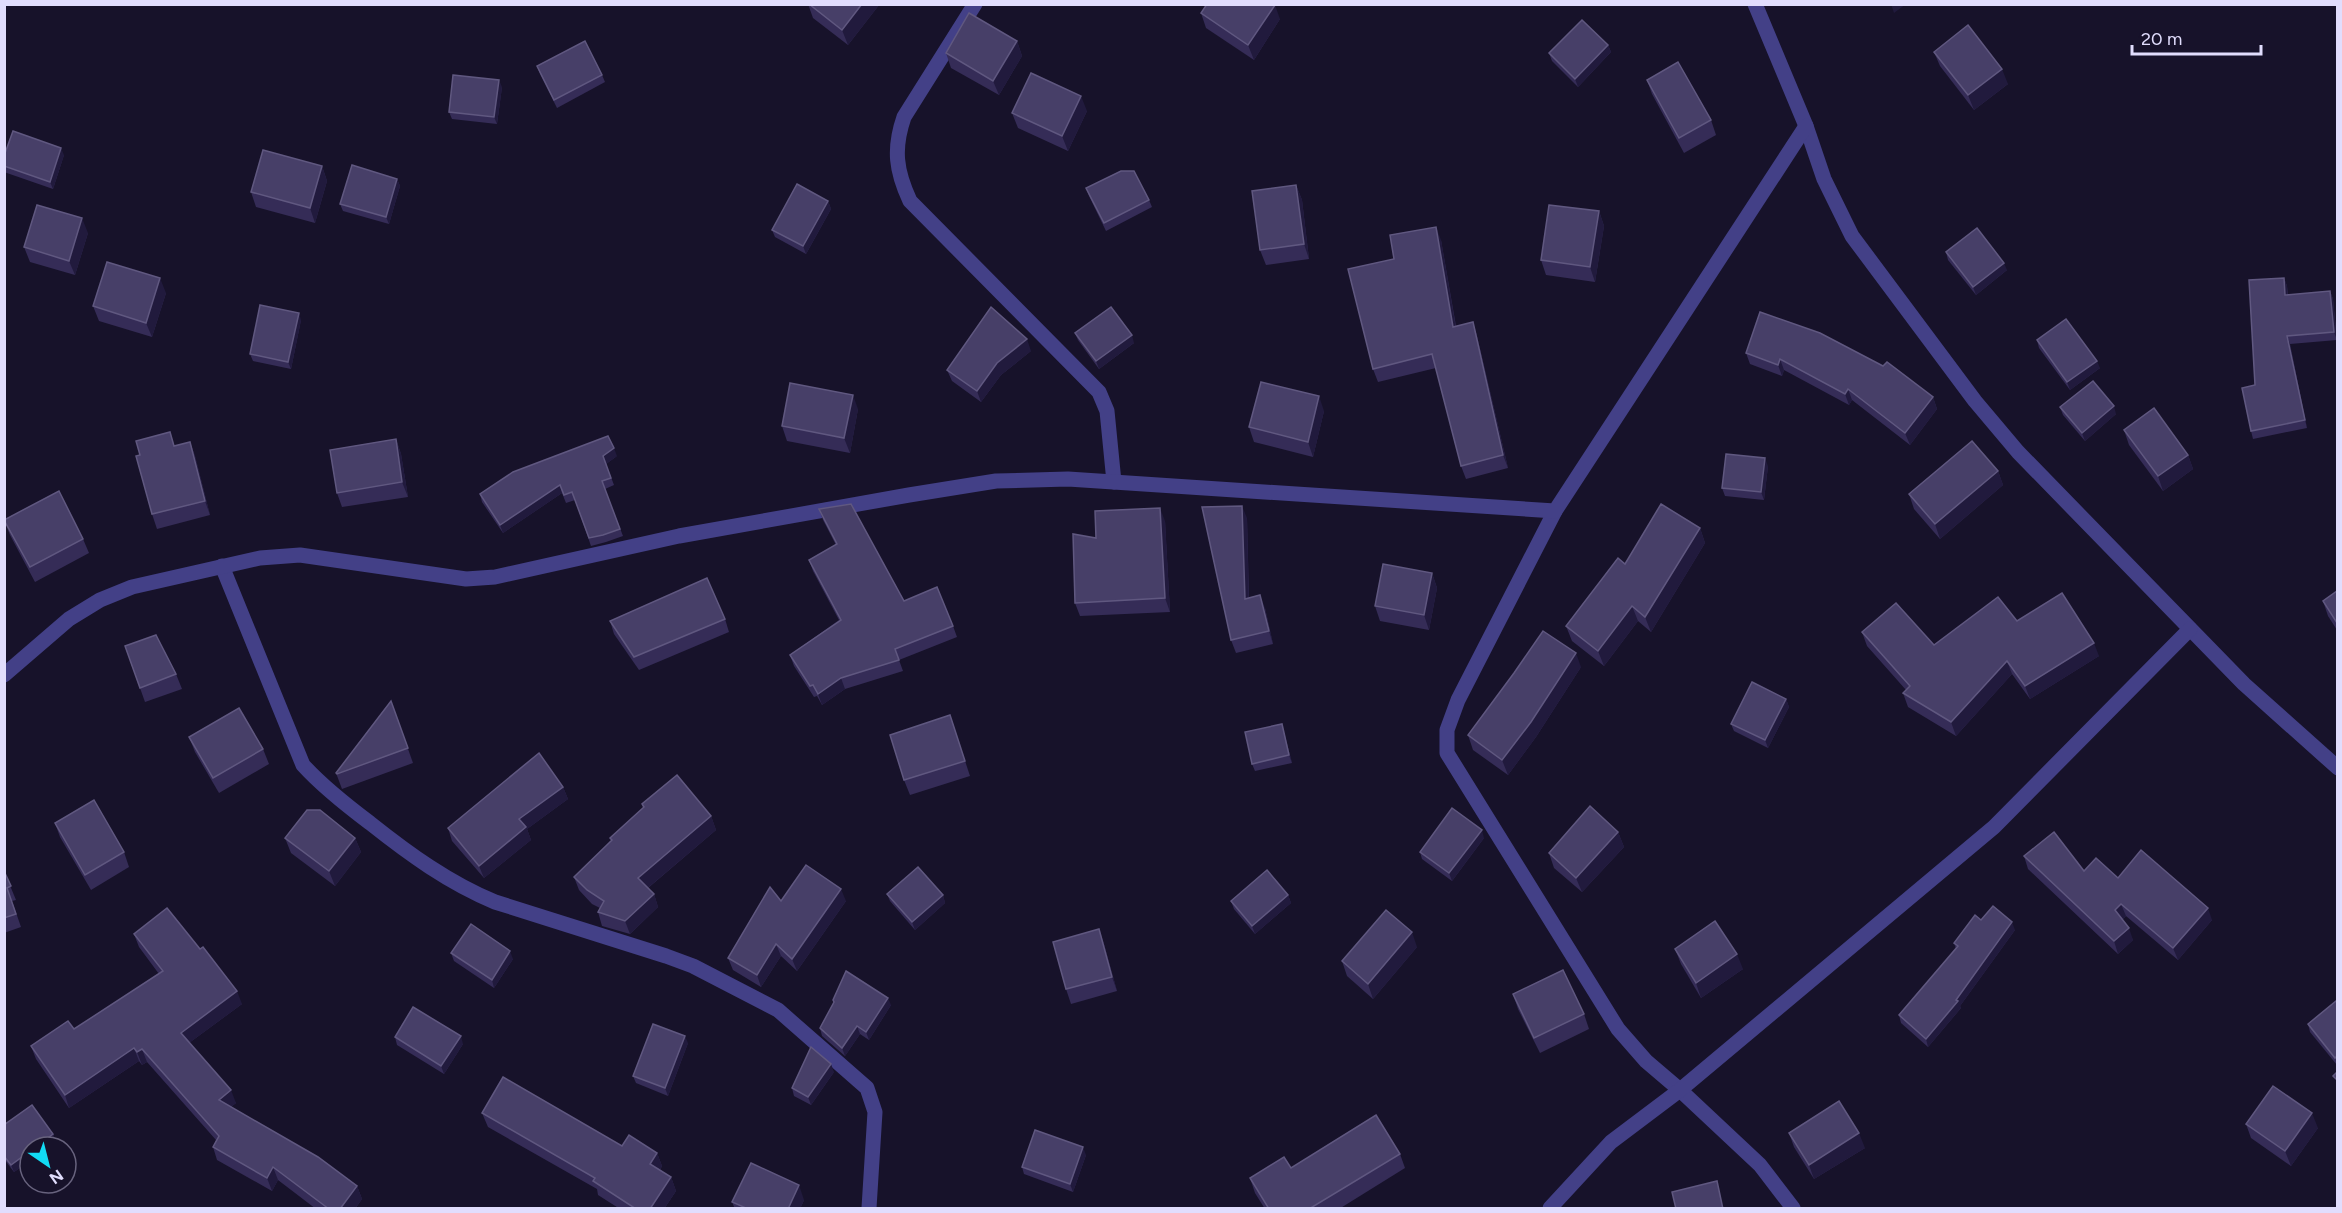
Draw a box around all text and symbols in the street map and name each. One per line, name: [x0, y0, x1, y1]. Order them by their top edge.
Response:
scale bar: [2132, 18, 2261, 56]
text: 20 m: [2141, 28, 2182, 50]
north arrow: [18, 1135, 78, 1195]
text: N: [46, 1166, 67, 1188]

